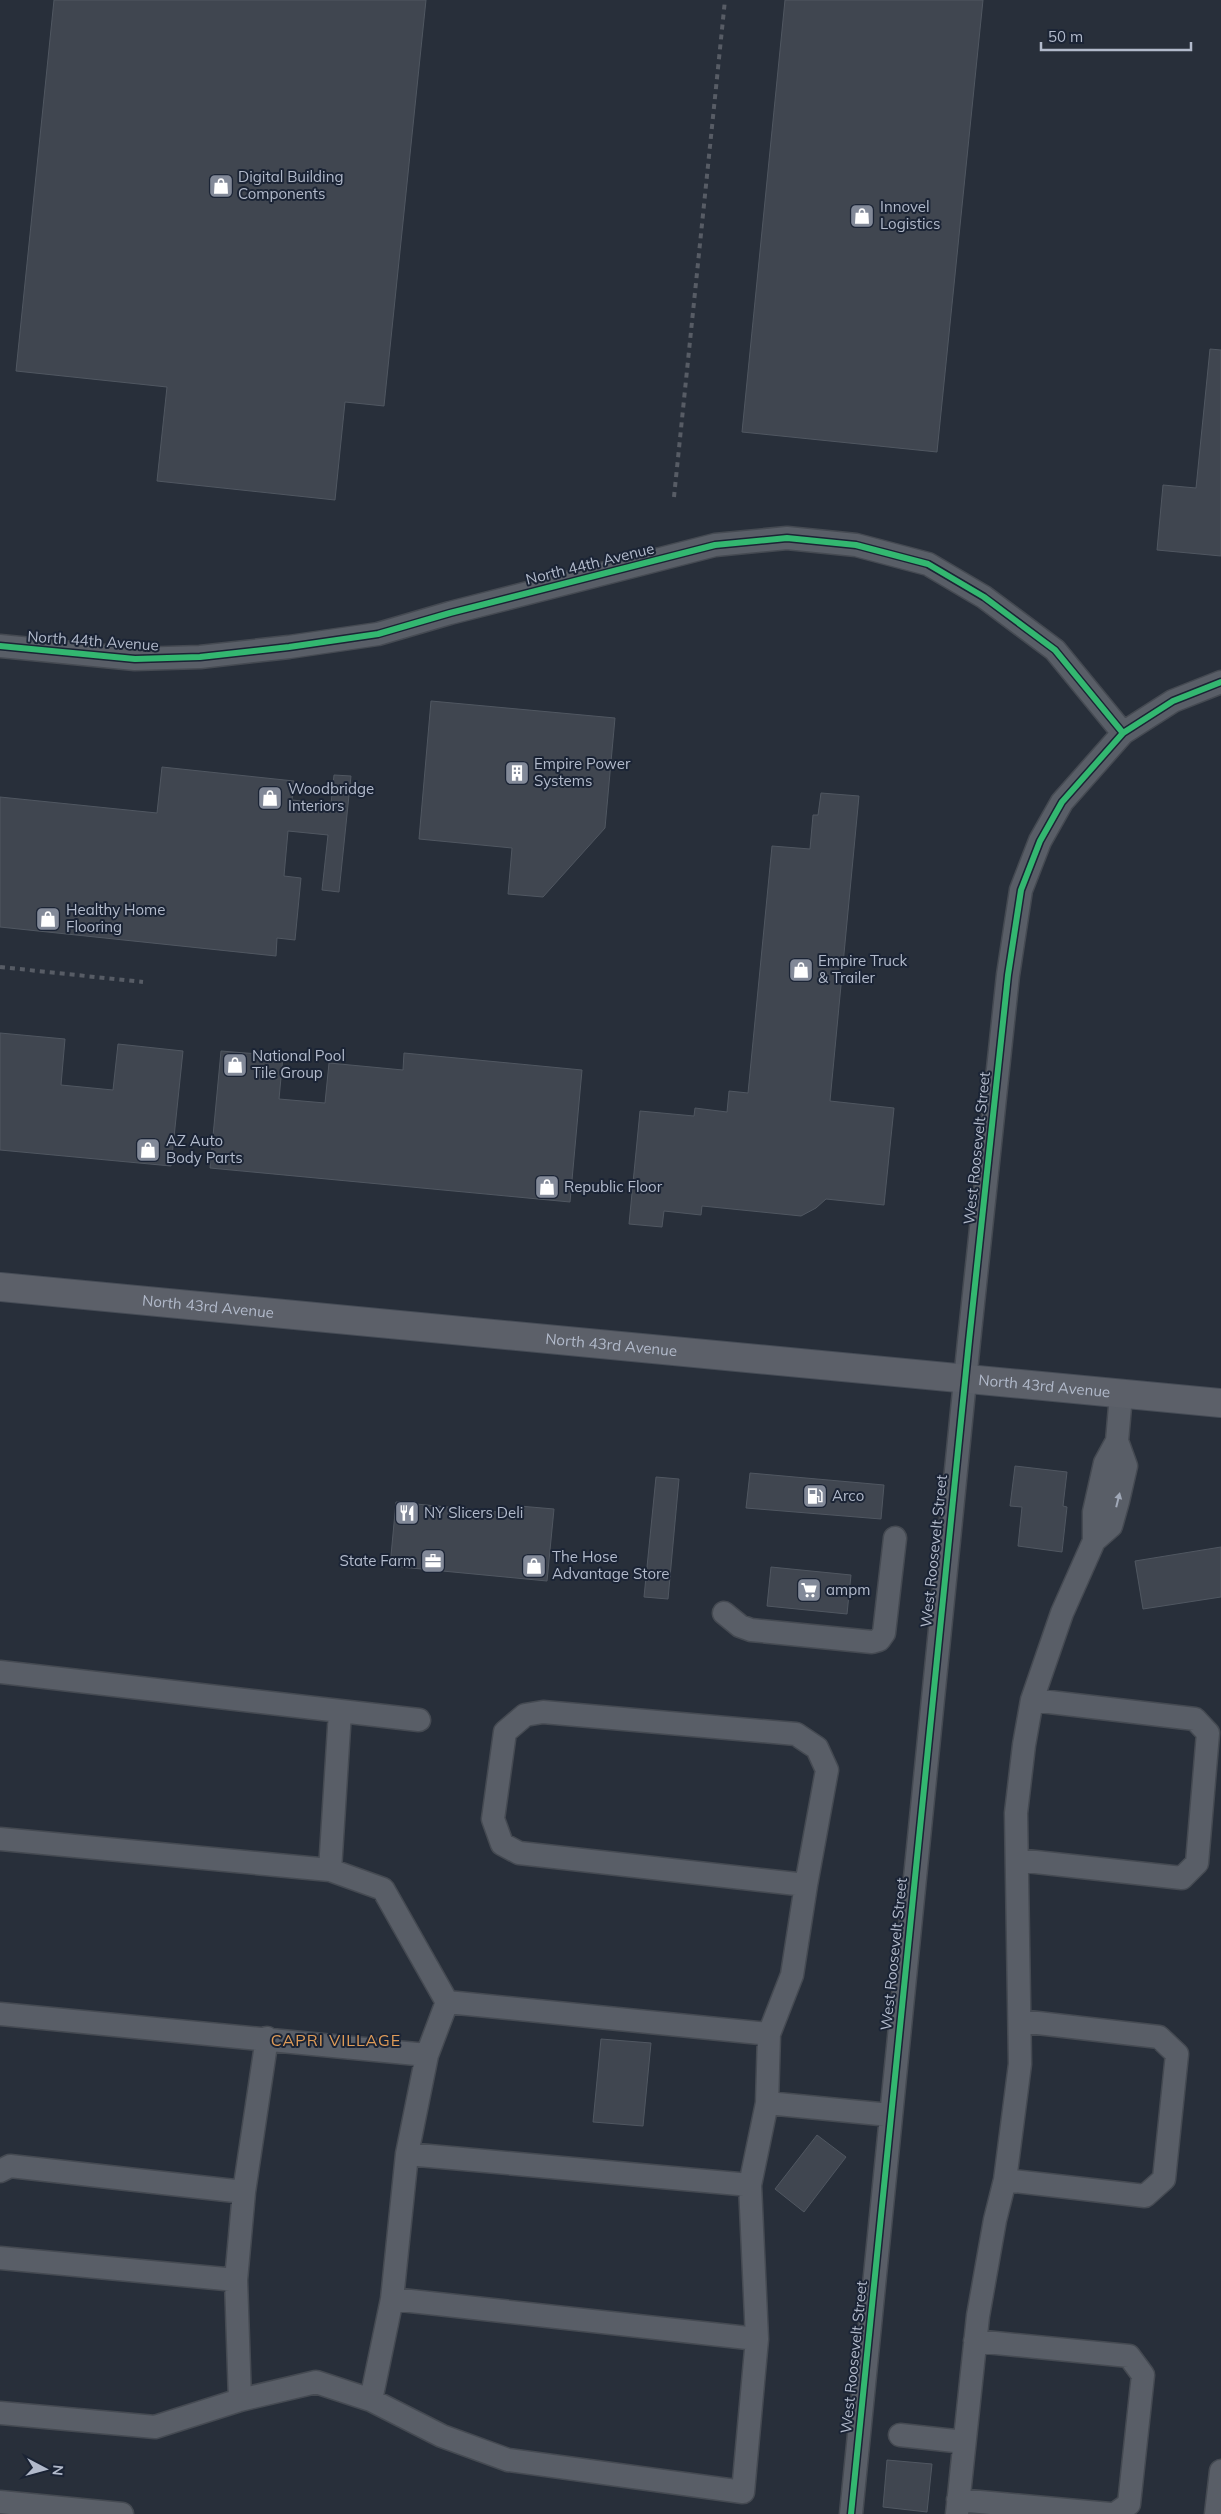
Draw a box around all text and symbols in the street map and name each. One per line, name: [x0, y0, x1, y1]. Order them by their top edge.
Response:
scale bar: [1041, 20, 1191, 52]
text: 50 m: [1048, 27, 1083, 46]
place label: Digital Building Components: [238, 167, 344, 203]
shop icon: Digital Building Components: [208, 173, 234, 199]
place label: Innovel Logistics: [880, 197, 940, 233]
shop icon: Innovel Logistics: [849, 203, 875, 229]
street label: North 44th Avenue: [524, 538, 656, 589]
street label: North 44th Avenue: [27, 626, 159, 655]
place label: Empire Power Systems: [534, 754, 631, 790]
building icon: Empire Power Systems: [504, 760, 530, 786]
place label: Woodbridge Interiors: [288, 779, 374, 815]
shop icon: Woodbridge Interiors: [257, 785, 283, 811]
place label: Healthy Home Flooring: [66, 900, 165, 936]
shop icon: Healthy Home Flooring: [35, 906, 61, 932]
place label: Empire Truck & Trailer: [818, 951, 907, 987]
shop icon: Empire Truck & Trailer: [788, 957, 814, 983]
place label: National Pool Tile Group: [252, 1046, 345, 1082]
shop icon: National Pool Tile Group: [222, 1052, 248, 1078]
street label: West Roosevelt Street: [959, 1071, 994, 1225]
place label: AZ Auto Body Parts: [166, 1131, 243, 1167]
shop icon: AZ Auto Body Parts: [135, 1137, 161, 1163]
shop icon: Republic Floor: [534, 1174, 560, 1200]
place label: Republic Floor: [564, 1177, 663, 1196]
street label: North 43rd Avenue: [141, 1291, 275, 1322]
street label: North 43rd Avenue: [545, 1329, 678, 1360]
street label: North 43rd Avenue: [978, 1370, 1111, 1401]
street label: West Roosevelt Street: [916, 1474, 951, 1628]
fuel station icon: Arco: [802, 1483, 828, 1509]
place label: Arco: [832, 1486, 864, 1505]
one-way arrow: [1114, 1493, 1122, 1508]
restaurant icon: NY Slicers Deli: [394, 1500, 420, 1526]
place label: NY Slicers Deli: [424, 1503, 523, 1522]
place label: The Hose Advantage Store: [552, 1547, 670, 1583]
office icon: State Farm: [420, 1548, 446, 1574]
place label: State Farm: [339, 1551, 416, 1570]
shop icon: The Hose Advantage Store: [521, 1553, 547, 1579]
supermarket icon: ampm: [796, 1577, 822, 1603]
place label: ampm: [826, 1580, 870, 1599]
street label: West Roosevelt Street: [876, 1877, 911, 2031]
district label: CAPRI VILLAGE: [271, 2030, 401, 2050]
street label: West Roosevelt Street: [836, 2280, 871, 2434]
north arrow: [20, 2444, 70, 2494]
text: N: [48, 2464, 67, 2477]

